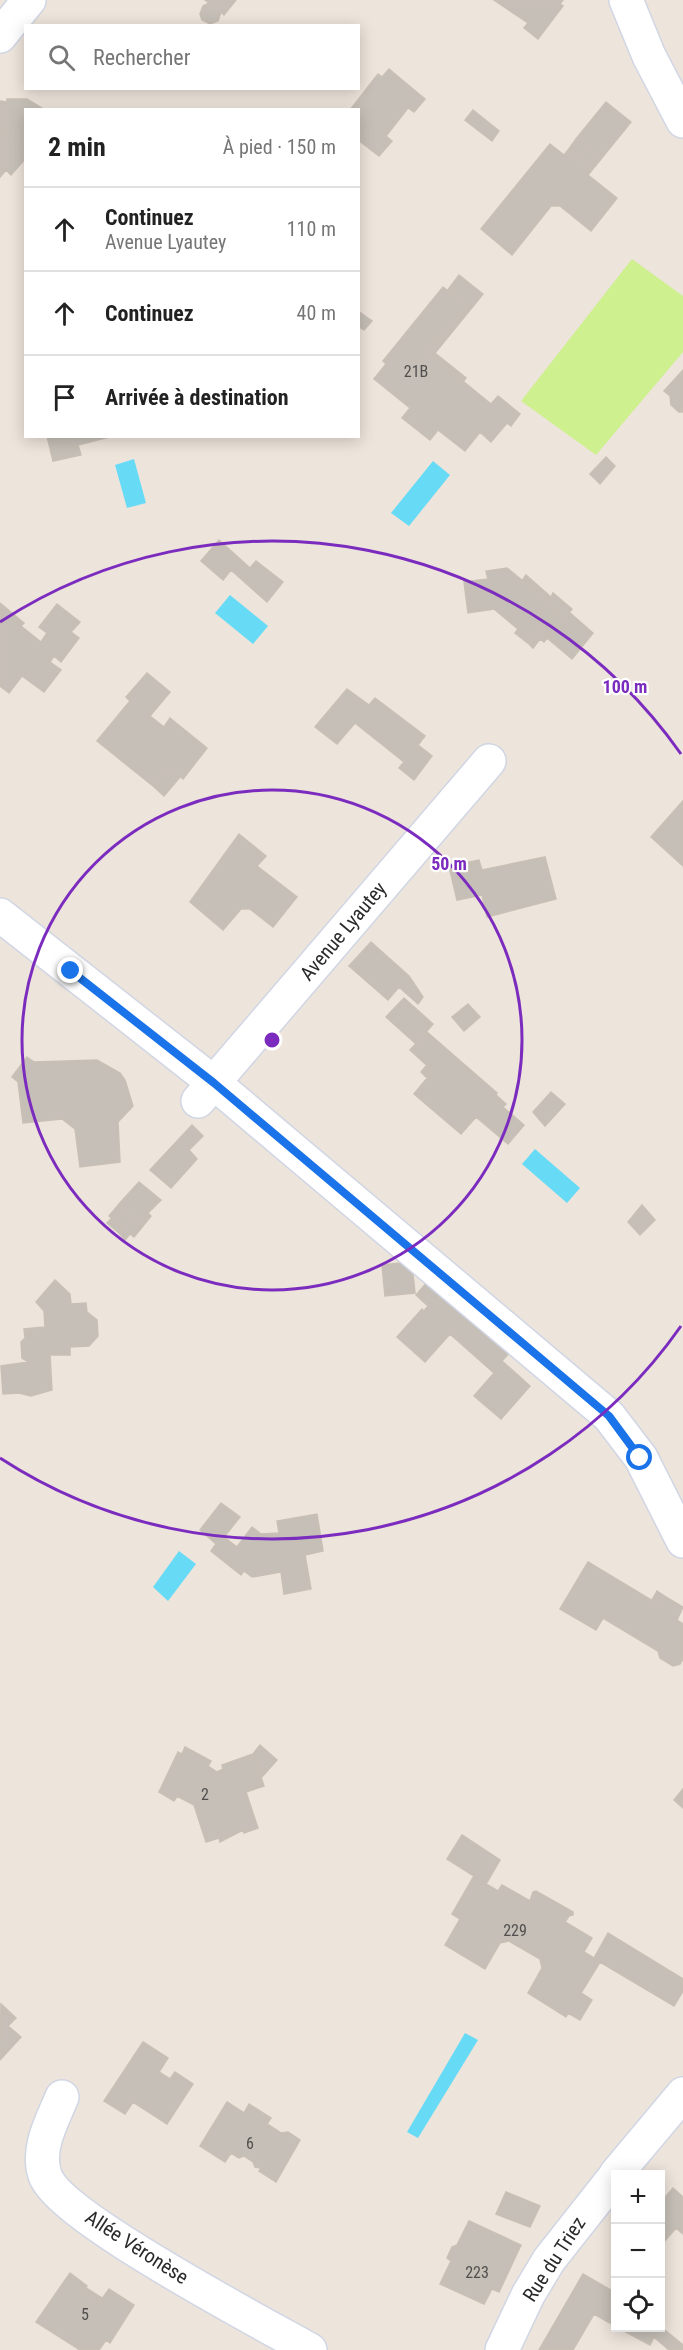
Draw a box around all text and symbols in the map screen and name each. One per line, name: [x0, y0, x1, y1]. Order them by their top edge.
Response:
search box: [24, 24, 360, 90]
icon: search: [45, 41, 78, 74]
text: Rechercher: [93, 45, 190, 70]
text: 2 min: [48, 132, 106, 162]
text: À pied · 150 m: [223, 135, 336, 159]
text: Continuez: [105, 205, 194, 230]
icon: ahead: [48, 213, 81, 246]
text: 110 m: [287, 217, 336, 241]
text: Avenue Lyautey: [105, 230, 226, 254]
icon: ahead: [48, 297, 81, 330]
text: Continuez: [105, 301, 194, 326]
text: 40 m: [297, 301, 336, 325]
house number: 21B: [404, 362, 428, 381]
icon: arrive: [48, 381, 81, 414]
text: Arrivée à destination: [105, 385, 289, 410]
text: 100 m: [603, 676, 647, 697]
text: 50 m: [431, 853, 467, 874]
street label: Avenue Lyautey: [295, 877, 391, 985]
route end: [57, 957, 83, 983]
centre of rings: [262, 1030, 282, 1050]
route start: [626, 1444, 652, 1470]
house number: 2: [201, 1785, 209, 1804]
house number: 229: [503, 1921, 527, 1940]
house number: 6: [246, 2134, 254, 2153]
map controls: [611, 2170, 665, 2332]
button: +: [611, 2170, 665, 2224]
street label: Allée Véronèse: [81, 2205, 193, 2289]
street label: Rue du Triez: [518, 2212, 590, 2306]
button: −: [611, 2224, 665, 2278]
house number: 223: [465, 2263, 489, 2282]
button: locate: [611, 2278, 665, 2332]
house number: 5: [81, 2305, 89, 2324]

